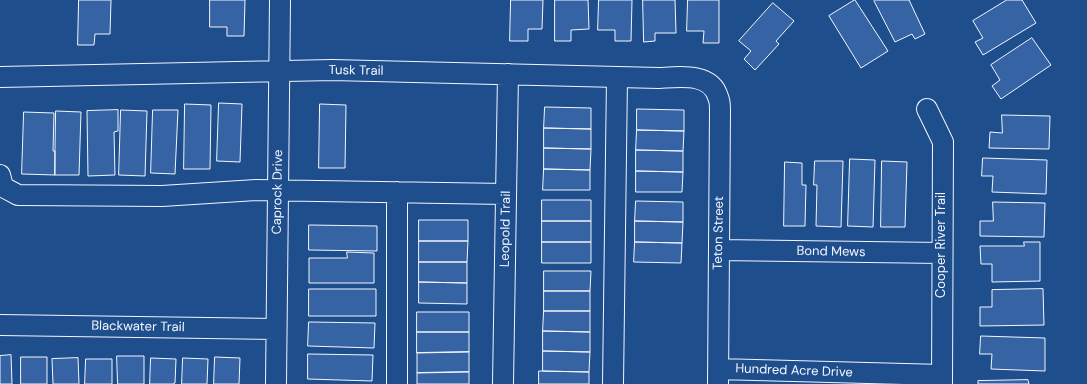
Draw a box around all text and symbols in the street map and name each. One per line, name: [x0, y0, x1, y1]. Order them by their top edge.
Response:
street label: Tusk Trail: [328, 63, 384, 79]
street label: Caprock Drive: [269, 149, 287, 235]
street label: Leopold Trail: [498, 191, 514, 267]
street label: Cooper River Trail: [934, 192, 950, 298]
street label: Teton Street: [711, 196, 727, 270]
street label: Bond Mews: [796, 244, 866, 260]
street label: Blackwater Trail: [91, 318, 185, 336]
street label: Hundred Acre Drive: [735, 361, 853, 381]

